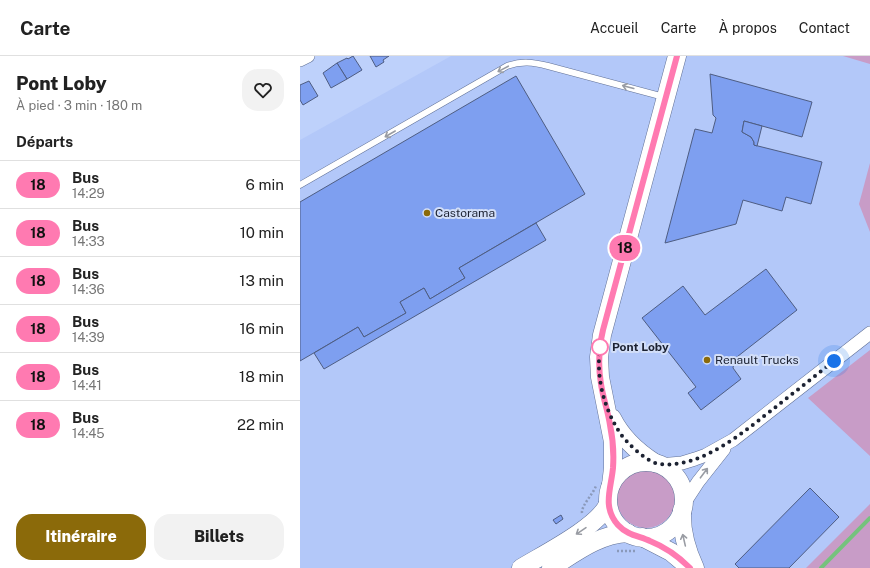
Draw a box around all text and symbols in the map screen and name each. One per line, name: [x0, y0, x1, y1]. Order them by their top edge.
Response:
text: Carte: [20, 17, 70, 39]
text: Accueil: [590, 20, 639, 36]
text: Carte: [661, 20, 697, 36]
text: À propos: [719, 20, 777, 36]
text: Contact: [799, 20, 850, 36]
one-way arrow: [497, 66, 509, 73]
button: heart: [242, 69, 284, 111]
text: Pont Loby: [16, 72, 107, 94]
one-way arrow: [622, 83, 635, 90]
text: À pied · 3 min · 180 m: [16, 98, 142, 113]
one-way arrow: [384, 130, 396, 138]
text: Départs: [16, 133, 73, 150]
text: Bus: [72, 169, 99, 186]
text: 6 min: [246, 176, 284, 193]
text: 18: [30, 177, 46, 193]
text: 14:29: [72, 186, 105, 201]
place label: Castorama: [435, 206, 495, 220]
marker: Castorama: [422, 208, 432, 218]
text: Bus: [72, 217, 99, 234]
text: 10 min: [240, 224, 284, 241]
text: 18: [30, 225, 46, 241]
text: 14:33: [72, 234, 105, 249]
line badge: 18: [607, 235, 643, 261]
text: 18: [617, 240, 633, 256]
text: Bus: [72, 265, 99, 282]
text: 13 min: [239, 272, 284, 289]
text: 18: [30, 273, 46, 289]
text: 14:36: [72, 282, 105, 297]
text: Bus: [72, 313, 99, 330]
text: 16 min: [239, 320, 284, 337]
text: 18: [30, 321, 46, 337]
text: 14:39: [72, 330, 105, 345]
marker: Pont Loby: [591, 338, 609, 356]
place label: Pont Loby: [612, 340, 669, 354]
your location: [824, 351, 844, 371]
place label: Renault Trucks: [715, 353, 799, 367]
marker: Renault Trucks: [702, 355, 712, 365]
text: Bus: [72, 361, 99, 378]
text: 18 min: [239, 368, 284, 385]
text: 18: [30, 369, 46, 385]
text: 14:41: [72, 378, 102, 393]
text: Bus: [72, 409, 99, 426]
text: 22 min: [237, 416, 284, 433]
text: 18: [30, 417, 46, 433]
text: 14:45: [72, 426, 105, 441]
one-way arrow: [700, 467, 709, 478]
button: Itinéraire: [16, 514, 146, 560]
button: Billets: [154, 514, 284, 560]
one-way arrow: [576, 527, 587, 535]
one-way arrow: [680, 534, 688, 547]

